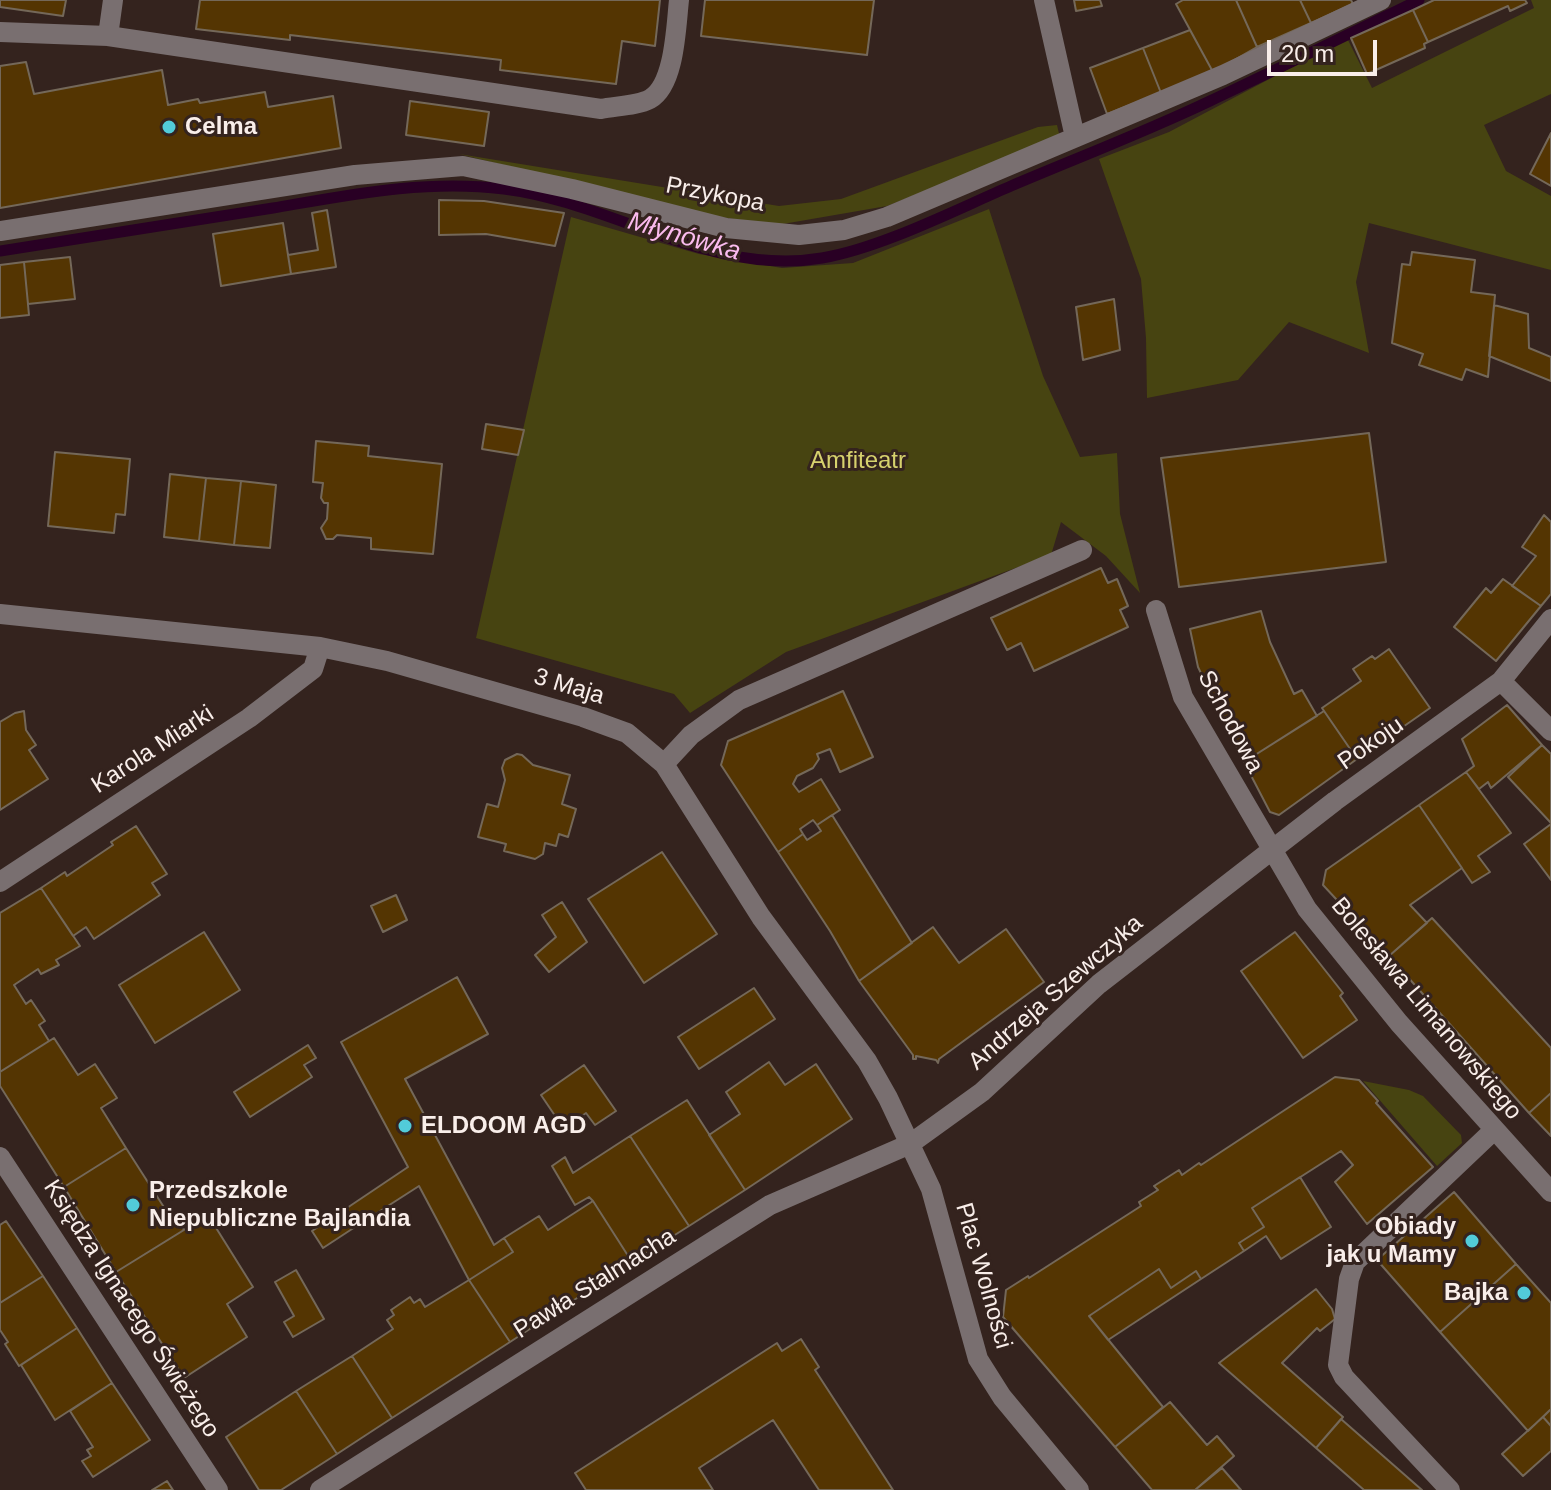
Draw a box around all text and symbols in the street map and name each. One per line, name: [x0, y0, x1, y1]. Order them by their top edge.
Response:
scale bar: [1271, 24, 1381, 74]
text: 20 m: [1281, 40, 1334, 67]
place label: Celma: [185, 113, 257, 141]
marker: Celma: [160, 118, 178, 136]
street label: Przykopa: [663, 171, 767, 219]
water label: Młynówka: [624, 206, 744, 268]
park label: Amfiteatr: [810, 447, 906, 475]
street label: 3 Maja: [530, 663, 608, 711]
street label: Schodowa: [1191, 666, 1269, 778]
street label: Karola Miarki: [86, 700, 220, 800]
street label: Pokoju: [1333, 711, 1409, 777]
street label: Bolesława Limanowskiego: [1325, 892, 1527, 1126]
street label: Andrzeja Szewczyka: [963, 909, 1149, 1077]
place label: ELDOOM AGD: [421, 1112, 586, 1140]
marker: ELDOOM AGD: [396, 1117, 414, 1135]
street label: Księdza Ignacego Świeżego: [37, 1175, 225, 1443]
place label: Przedszkole Niepubliczne Bajlandia: [149, 1177, 410, 1233]
marker: Przedszkole Niepubliczne Bajlandia: [124, 1196, 142, 1214]
street label: Plac Wolności: [948, 1200, 1018, 1352]
place label: Obiady jak u Mamy: [1327, 1213, 1456, 1269]
street label: Pawła Stalmacha: [509, 1223, 681, 1345]
marker: Obiady jak u Mamy: [1463, 1232, 1481, 1250]
place label: Bajka: [1444, 1279, 1508, 1307]
marker: Bajka: [1515, 1284, 1533, 1302]

